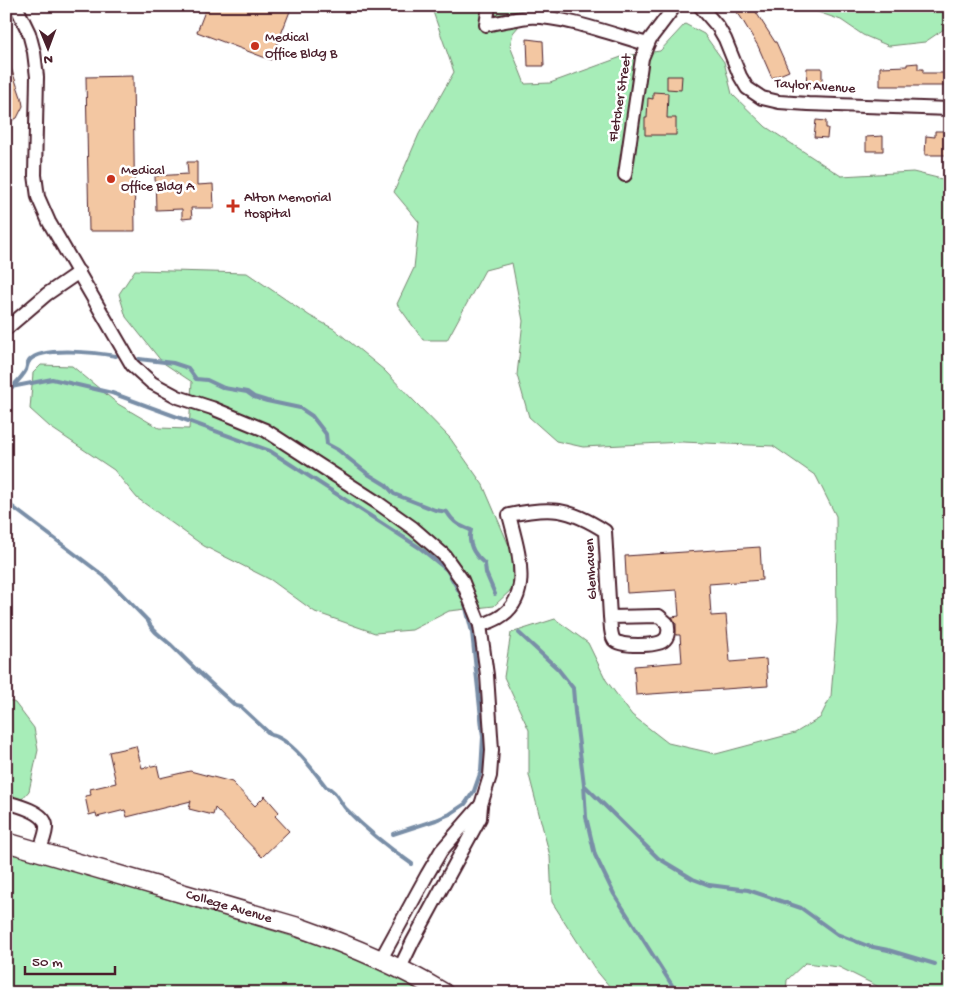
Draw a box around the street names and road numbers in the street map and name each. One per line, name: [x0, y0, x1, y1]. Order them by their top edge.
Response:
street label: Fletcher Street: [606, 52, 637, 144]
street label: Taylor Avenue: [773, 76, 857, 98]
street label: Glenhaven: [582, 538, 602, 600]
street label: College Avenue: [184, 886, 275, 928]

